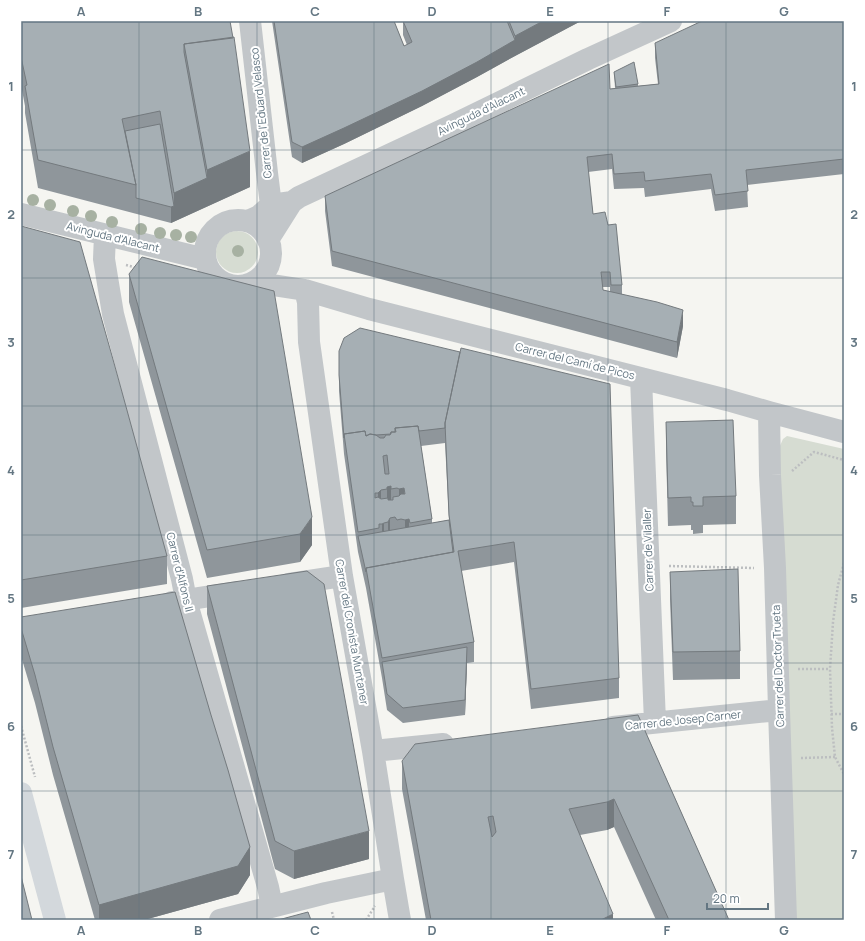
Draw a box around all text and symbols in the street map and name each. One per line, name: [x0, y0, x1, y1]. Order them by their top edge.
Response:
text: A: [77, 2, 86, 20]
text: B: [194, 2, 202, 20]
text: C: [310, 2, 320, 20]
text: D: [427, 2, 437, 20]
text: E: [546, 2, 554, 20]
text: F: [664, 2, 671, 20]
text: G: [779, 2, 789, 20]
street label: Carrer de l'Eduard Velasco: [246, 46, 275, 179]
text: 1: [8, 77, 14, 95]
text: 1: [851, 77, 857, 95]
street label: Avinguda d'Alacant: [435, 83, 527, 138]
text: 2: [7, 205, 15, 223]
text: 2: [850, 205, 858, 223]
street label: Avinguda d'Alacant: [65, 218, 161, 255]
text: 3: [7, 333, 15, 351]
text: 3: [850, 333, 858, 351]
street label: Carrer del Camí de Picos: [514, 338, 637, 383]
text: 4: [7, 461, 15, 479]
text: 4: [850, 461, 858, 479]
street label: Carrer de Vilaller: [639, 508, 656, 592]
street label: Carrer d'Alfons II: [163, 531, 198, 613]
street label: Carrer del Cronista Muntaner: [332, 558, 373, 706]
text: 5: [7, 589, 15, 607]
text: 5: [850, 589, 858, 607]
street label: Carrer del Doctor Trueta: [768, 605, 787, 727]
street label: Carrer de Josep Carner: [624, 706, 742, 733]
text: 6: [7, 717, 15, 735]
text: 6: [850, 717, 858, 735]
text: 7: [8, 845, 15, 863]
text: 7: [851, 845, 858, 863]
scale bar: [707, 885, 768, 911]
text: 20 m: [713, 890, 740, 907]
text: A: [77, 921, 86, 939]
text: B: [194, 921, 202, 939]
text: C: [310, 921, 320, 939]
text: D: [427, 921, 437, 939]
text: E: [546, 921, 554, 939]
text: F: [664, 921, 671, 939]
text: G: [779, 921, 789, 939]

